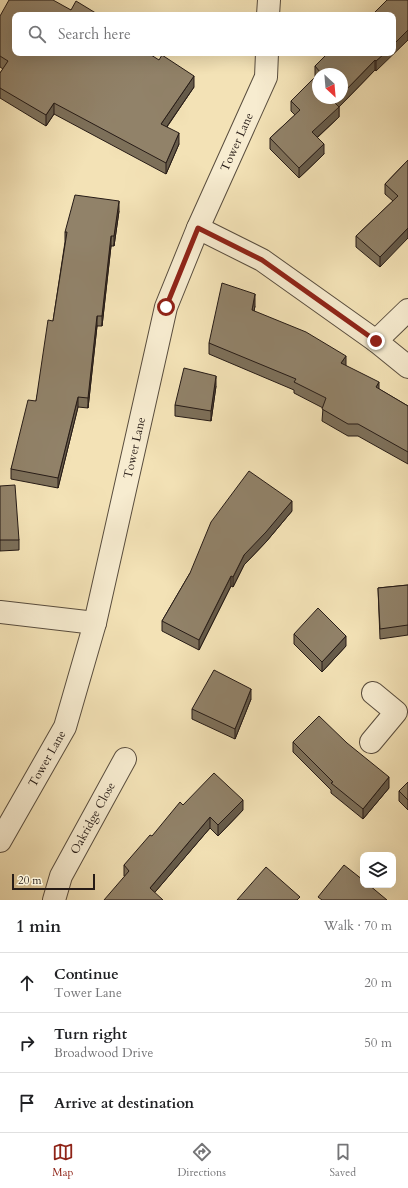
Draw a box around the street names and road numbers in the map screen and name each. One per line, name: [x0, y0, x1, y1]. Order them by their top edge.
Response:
street label: Tower Lane: [217, 110, 257, 174]
street label: Tower Lane: [120, 415, 149, 480]
street label: Tower Lane: [25, 727, 70, 790]
street label: Oakridge Close: [67, 779, 119, 857]

